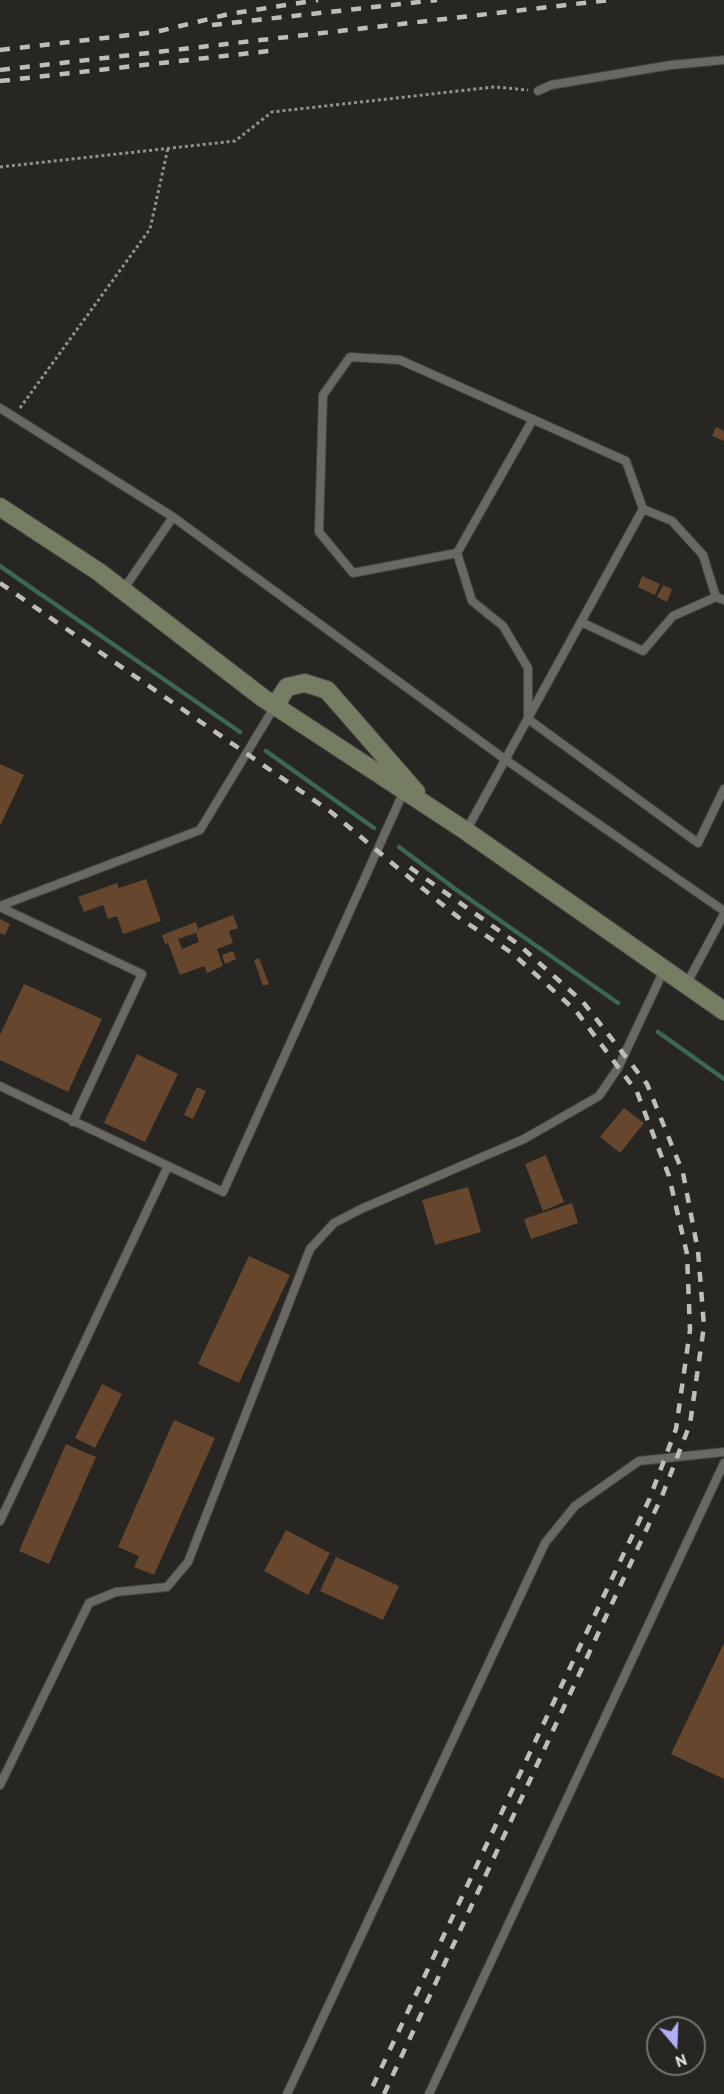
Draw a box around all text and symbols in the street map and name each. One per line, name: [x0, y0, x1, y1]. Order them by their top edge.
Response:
north arrow: [646, 2016, 706, 2076]
text: N: [673, 2050, 689, 2072]

